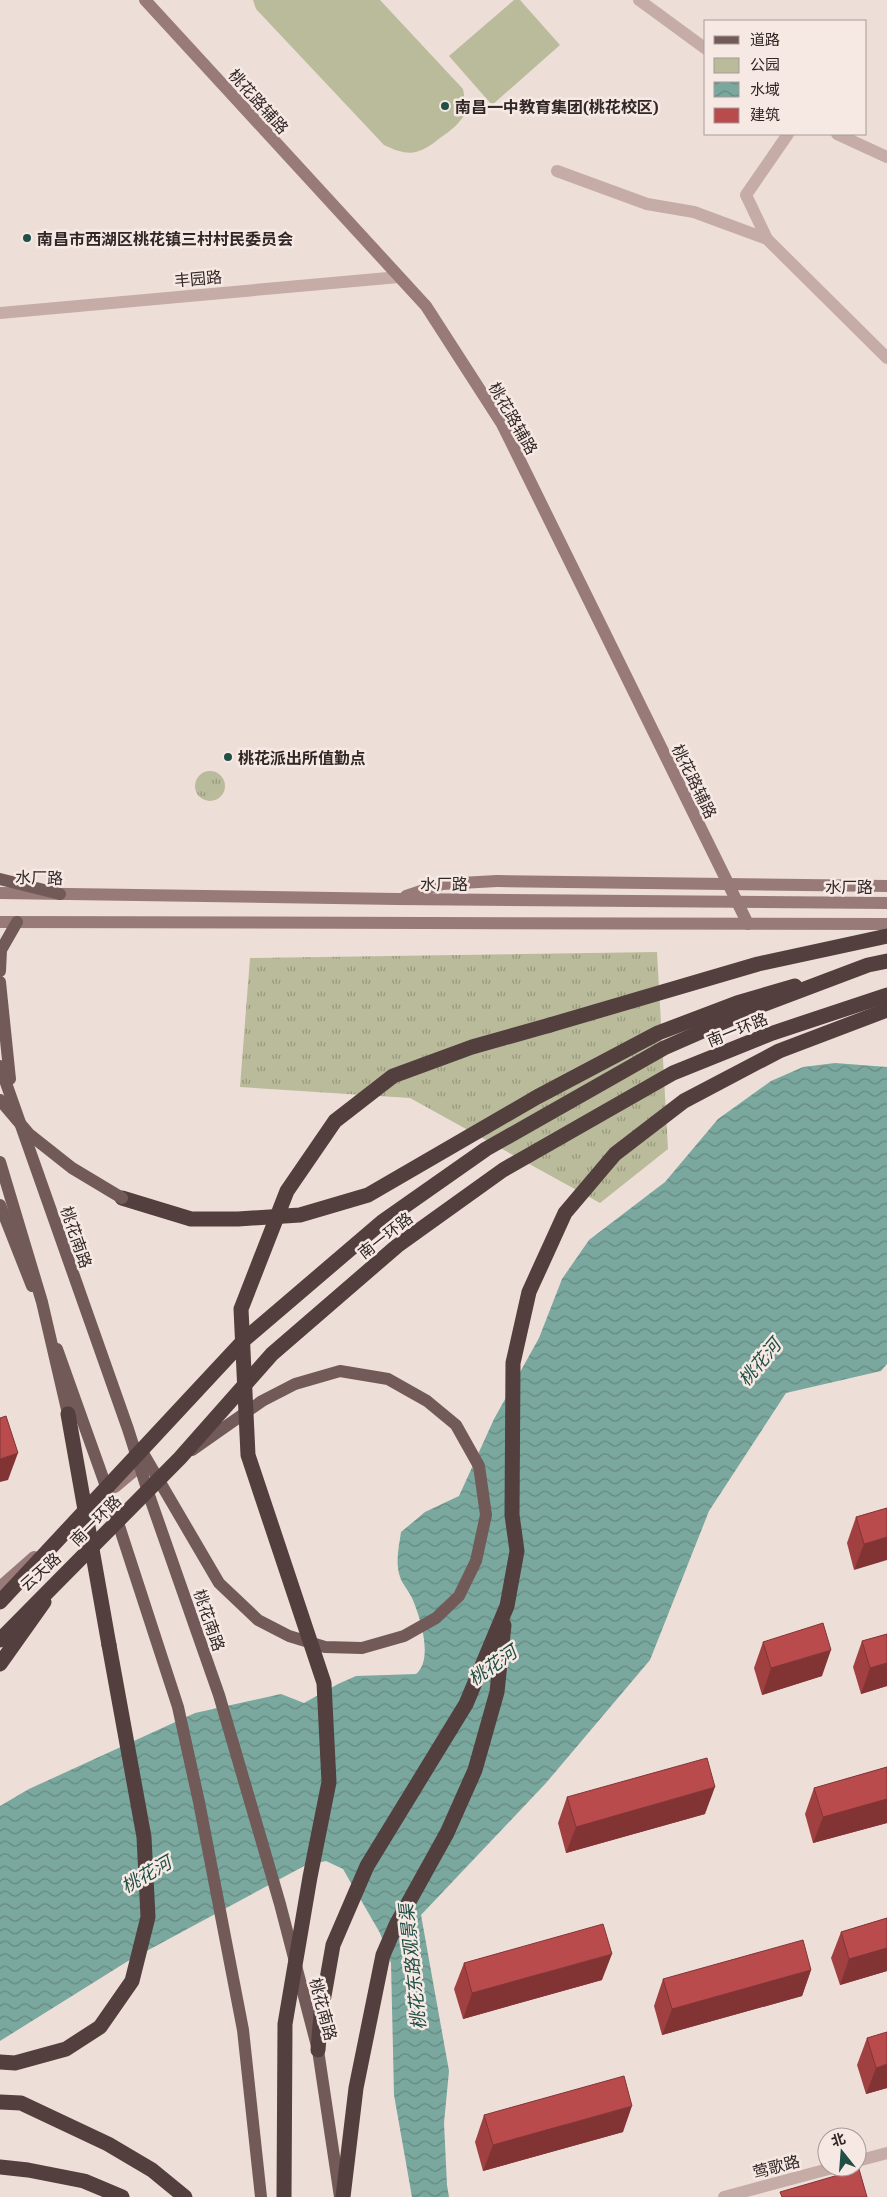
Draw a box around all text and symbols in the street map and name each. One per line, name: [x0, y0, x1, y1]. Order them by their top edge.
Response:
legend: [704, 20, 867, 135]
text: 道路: [750, 30, 780, 48]
text: 公园: [750, 55, 780, 73]
street label: 桃花路辅路: [225, 65, 293, 137]
text: 水域: [750, 80, 780, 98]
place label: 南昌一中教育集团(桃花校区): [455, 97, 659, 116]
marker: 南昌一中教育集团(桃花校区): [439, 100, 451, 112]
text: 建筑: [750, 105, 780, 123]
place label: 南昌市西湖区桃花镇三村村民委员会: [37, 229, 293, 248]
marker: 南昌市西湖区桃花镇三村村民委员会: [21, 232, 33, 244]
street label: 丰园路: [173, 266, 223, 290]
street label: 桃花路辅路: [486, 379, 542, 457]
street label: 桃花路辅路: [669, 741, 721, 821]
place label: 桃花派出所值勤点: [238, 748, 366, 767]
marker: 桃花派出所值勤点: [222, 751, 234, 763]
street label: 水厂路: [15, 867, 63, 887]
street label: 水厂路: [420, 874, 468, 893]
street label: 水厂路: [825, 877, 873, 896]
street label: 南一环路: [704, 1008, 770, 1050]
street label: 桃花南路: [58, 1204, 96, 1270]
street label: 南一环路: [354, 1208, 416, 1262]
water label: 桃花河: [733, 1332, 787, 1390]
street label: 南一环路: [66, 1491, 124, 1549]
street label: 云天路: [16, 1548, 64, 1594]
street label: 桃花南路: [191, 1587, 229, 1653]
water label: 桃花河: [464, 1639, 523, 1689]
water label: 桃花河: [117, 1849, 177, 1897]
water label: 桃花东路观景渠: [394, 1900, 430, 2031]
street label: 桃花南路: [307, 1976, 341, 2042]
north arrow: [817, 2127, 867, 2177]
text: 北: [829, 2129, 847, 2149]
street label: 莺歌路: [750, 2151, 802, 2181]

